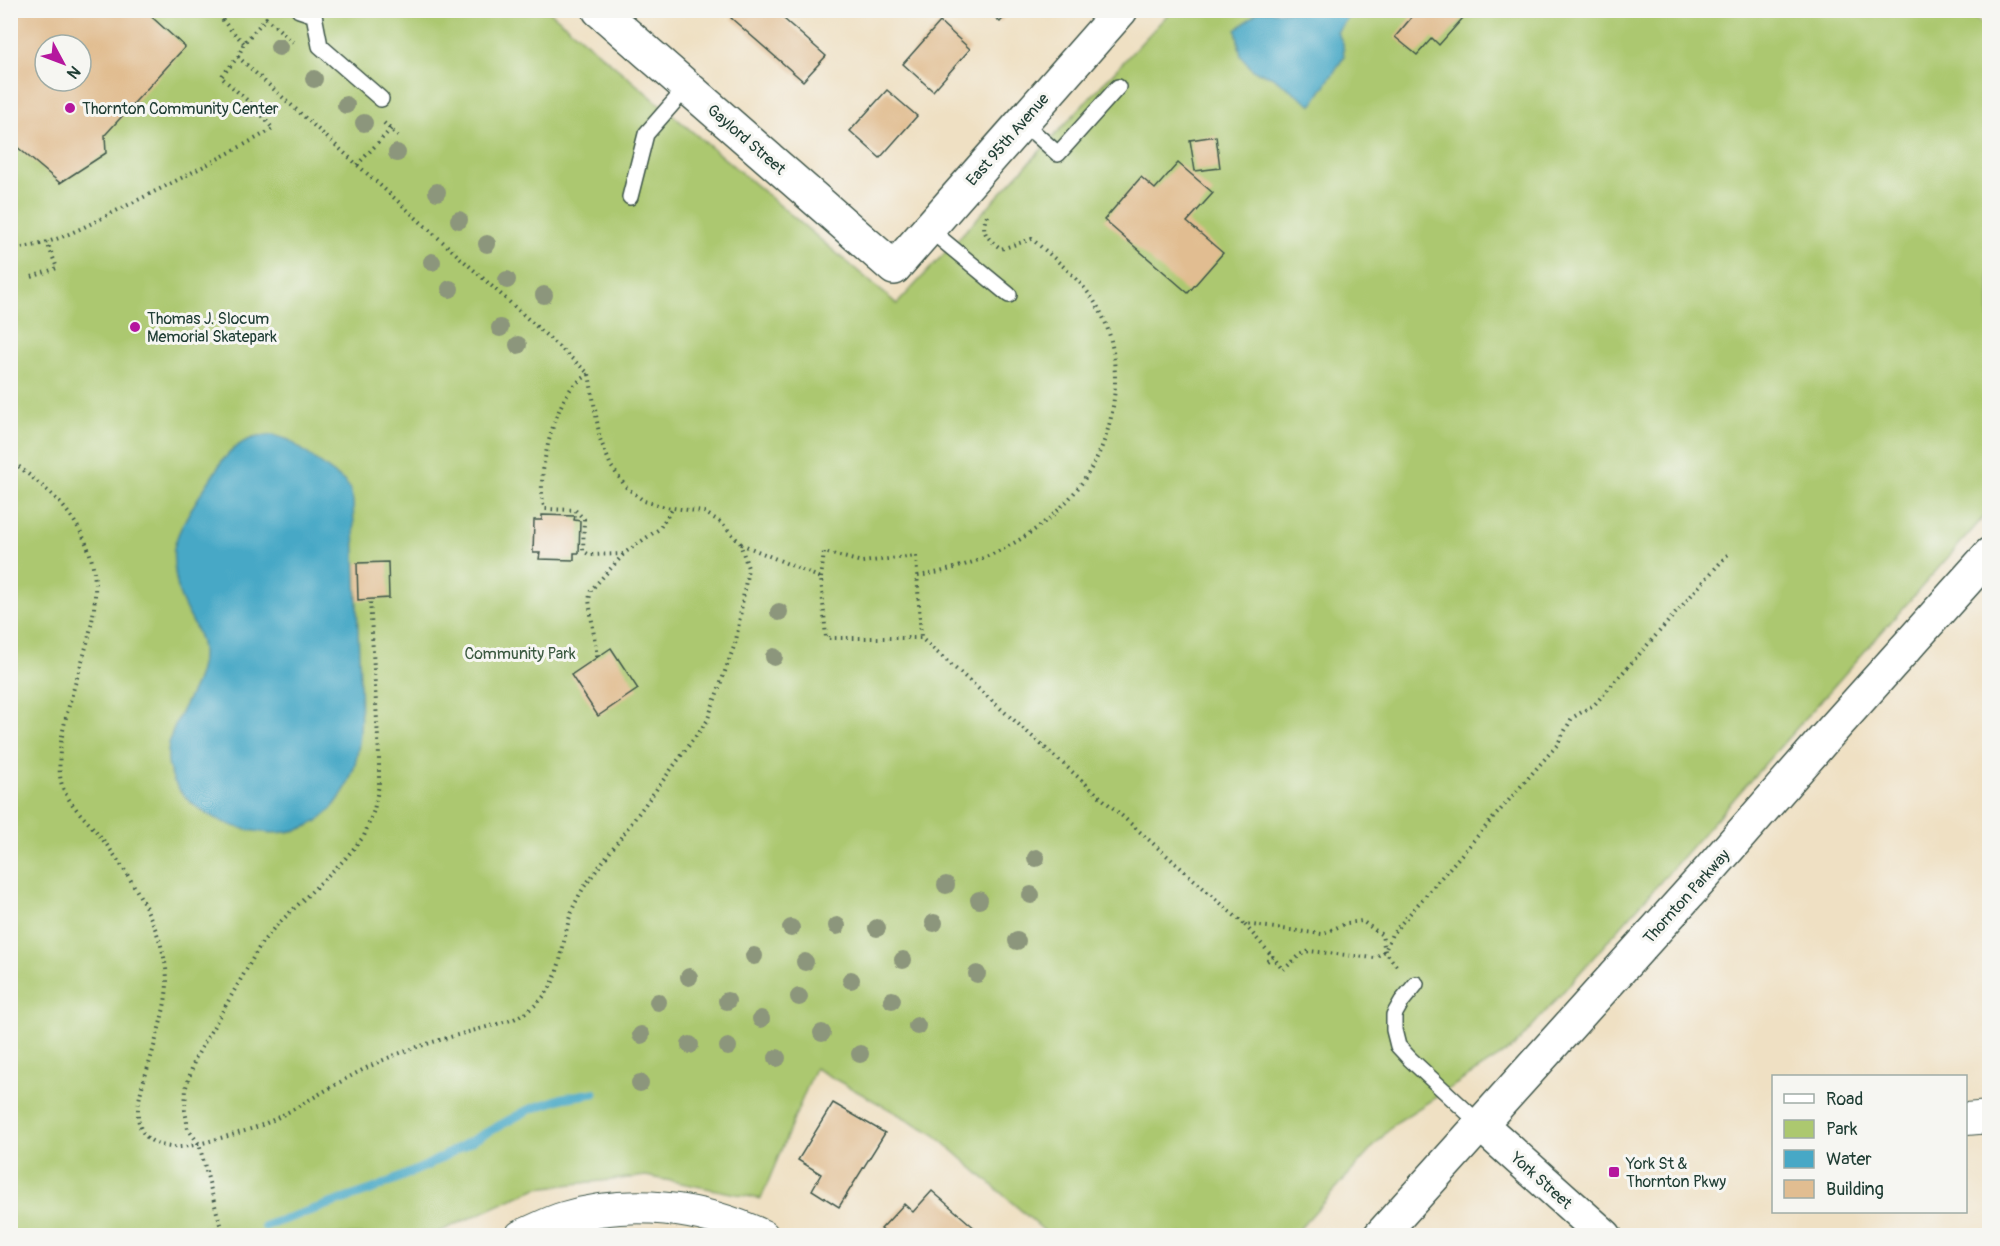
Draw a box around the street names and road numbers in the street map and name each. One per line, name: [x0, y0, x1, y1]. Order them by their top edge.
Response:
street label: East 95th Avenue: [962, 89, 1054, 190]
street label: Gaylord Street: [703, 100, 790, 180]
street label: Thornton Parkway: [1639, 845, 1734, 948]
street label: York Street: [1506, 1147, 1577, 1214]

